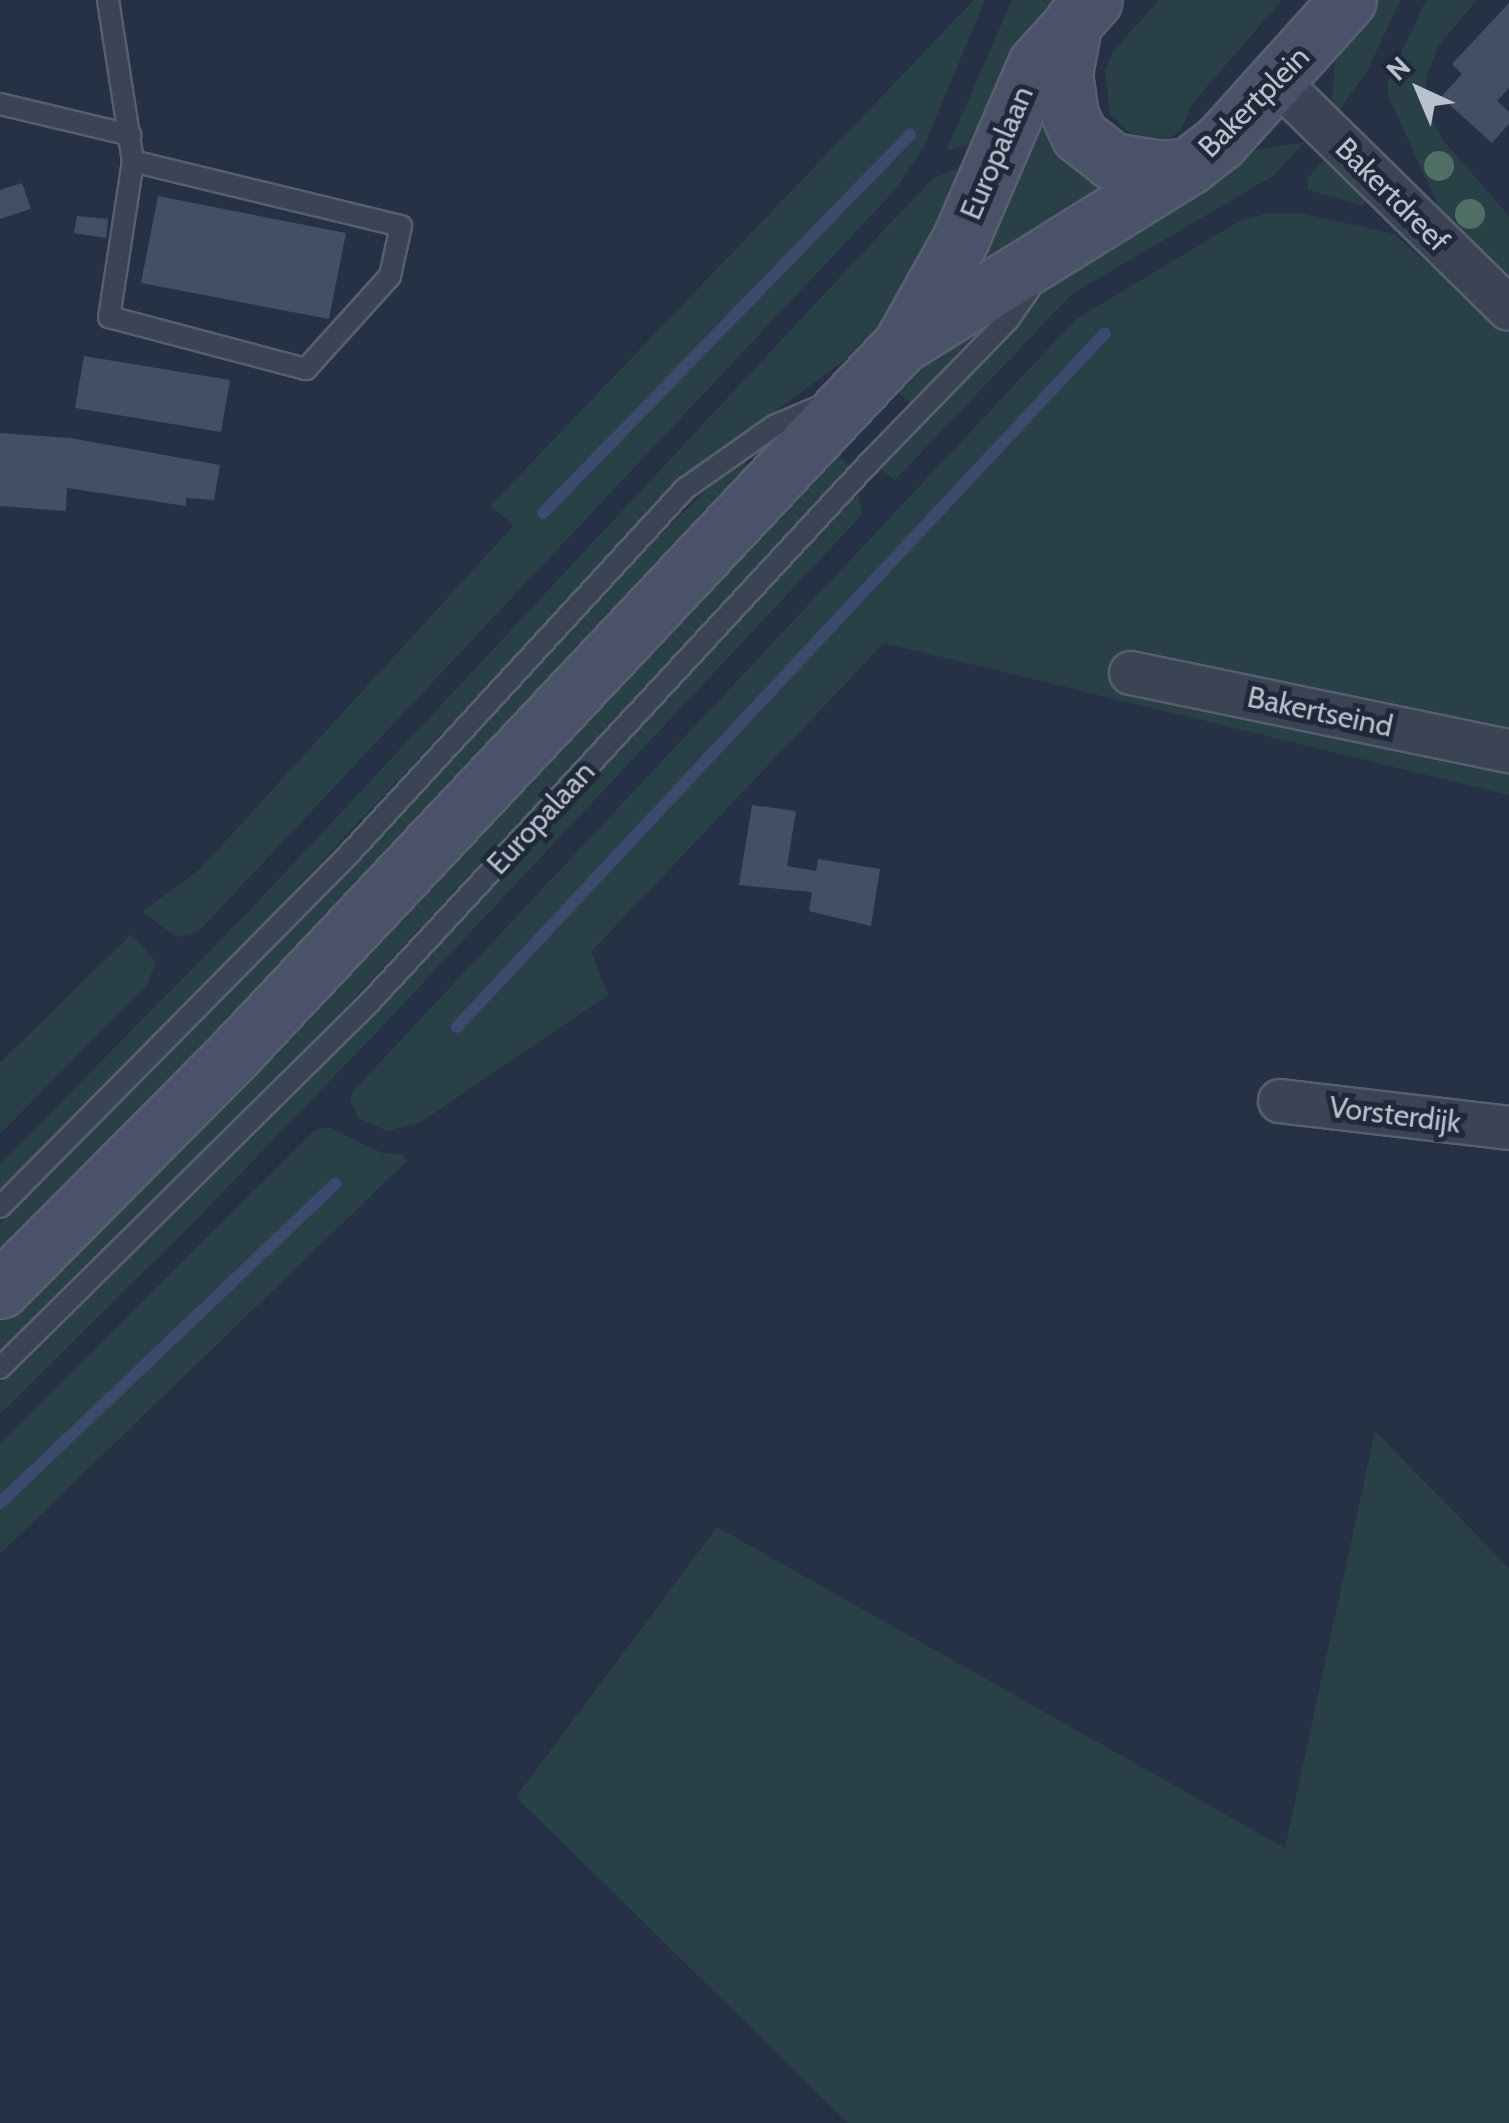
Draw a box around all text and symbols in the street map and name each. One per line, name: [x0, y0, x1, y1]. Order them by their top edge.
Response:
street label: Bakertplein: [1191, 39, 1317, 165]
north arrow: [1369, 40, 1469, 140]
text: N: [1379, 49, 1417, 88]
street label: Europalaan: [953, 81, 1041, 225]
street label: Bakertdreef: [1328, 131, 1456, 259]
street label: Bakertseind: [1244, 679, 1396, 745]
street label: Europalaan: [480, 754, 602, 882]
street label: Vorsterdijk: [1327, 1089, 1463, 1141]

